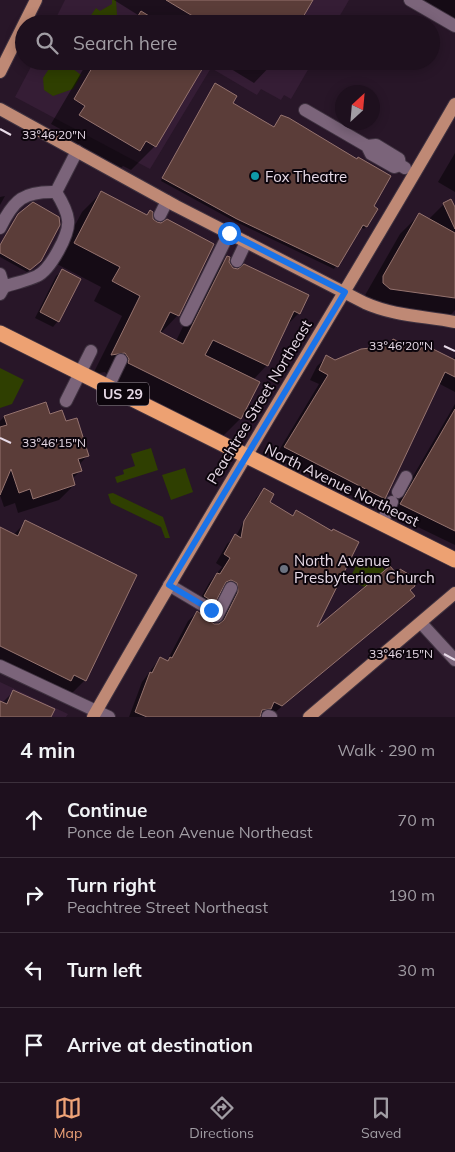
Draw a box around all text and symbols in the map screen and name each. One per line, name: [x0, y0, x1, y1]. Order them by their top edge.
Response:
search box: [15, 15, 440, 70]
icon: search: [33, 29, 61, 57]
text: Search here: [73, 31, 177, 55]
north arrow: [335, 85, 380, 130]
text: 33°46'20"N: [22, 127, 86, 142]
place label: Fox Theatre: [265, 167, 347, 186]
marker: Fox Theatre: [249, 170, 261, 182]
route start: [218, 222, 241, 245]
street label: Peachtree Street Northeast: [202, 316, 316, 488]
text: 33°46'20"N: [369, 338, 433, 353]
road number: US 29: [97, 382, 149, 406]
text: 33°46'15"N: [22, 435, 86, 450]
street label: North Avenue Northeast: [262, 439, 422, 531]
place label: North Avenue Presbyterian Church: [294, 551, 435, 587]
marker: North Avenue Presbyterian Church: [278, 563, 290, 575]
route end: [200, 599, 223, 622]
text: 33°46'15"N: [369, 646, 433, 661]
text: 4 min: [20, 737, 75, 763]
text: Walk · 290 m: [337, 740, 435, 760]
text: Continue: [67, 798, 147, 822]
icon: ahead: [20, 806, 48, 834]
text: 70 m: [398, 810, 435, 830]
text: Ponce de Leon Avenue Northeast: [67, 822, 313, 842]
text: Turn right: [67, 873, 156, 897]
icon: right: [20, 881, 48, 909]
text: 190 m: [388, 885, 435, 905]
text: Peachtree Street Northeast: [67, 897, 268, 917]
icon: left: [20, 956, 48, 984]
text: Turn left: [67, 958, 142, 982]
text: 30 m: [398, 960, 435, 980]
icon: arrive: [20, 1031, 48, 1059]
text: Arrive at destination: [67, 1033, 253, 1057]
tab: Map: [54, 1094, 82, 1142]
tab: Directions: [189, 1094, 254, 1142]
tab: Saved: [361, 1094, 401, 1142]

